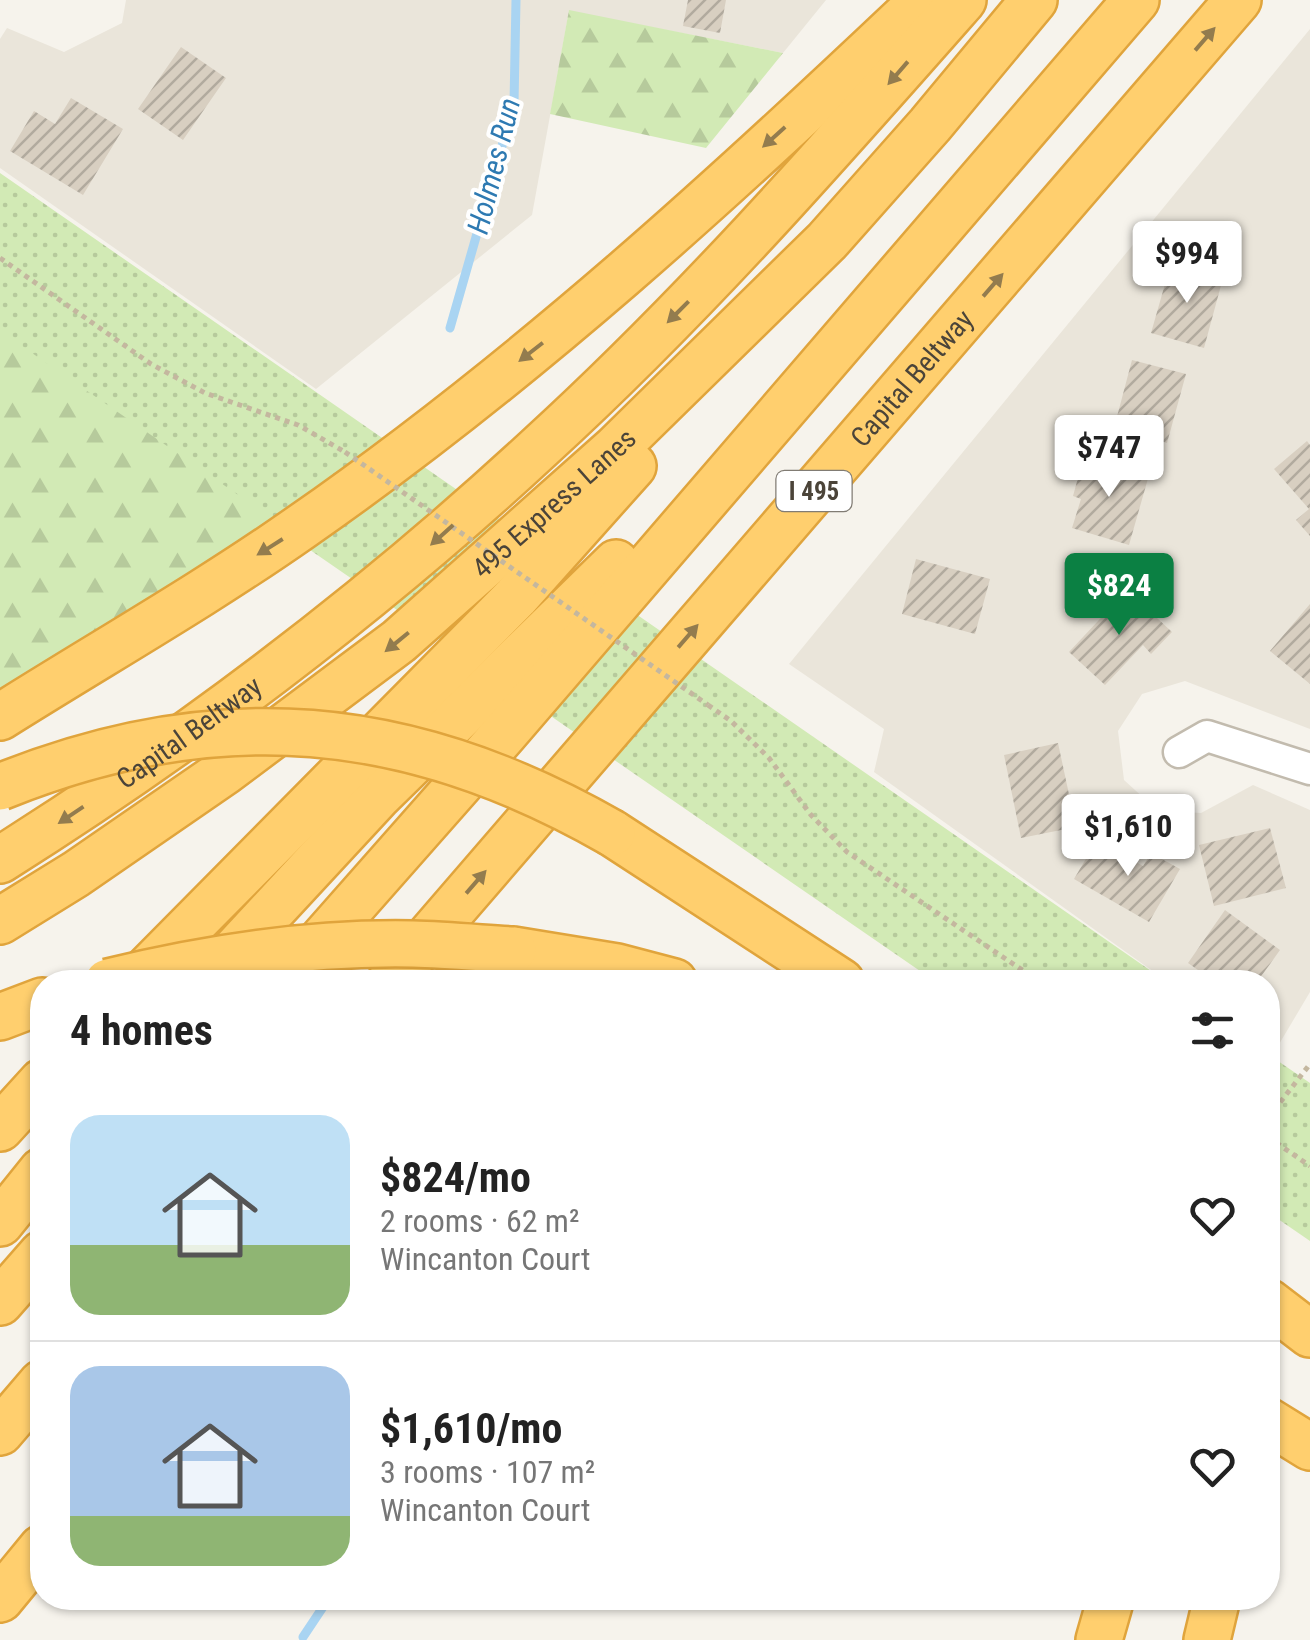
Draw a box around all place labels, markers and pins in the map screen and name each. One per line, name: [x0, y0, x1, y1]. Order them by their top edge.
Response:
pin: $994: [1128, 221, 1246, 306]
pin: $747: [1050, 415, 1168, 500]
pin: $824: [1060, 553, 1178, 638]
pin: $1,610: [1047, 794, 1209, 879]

